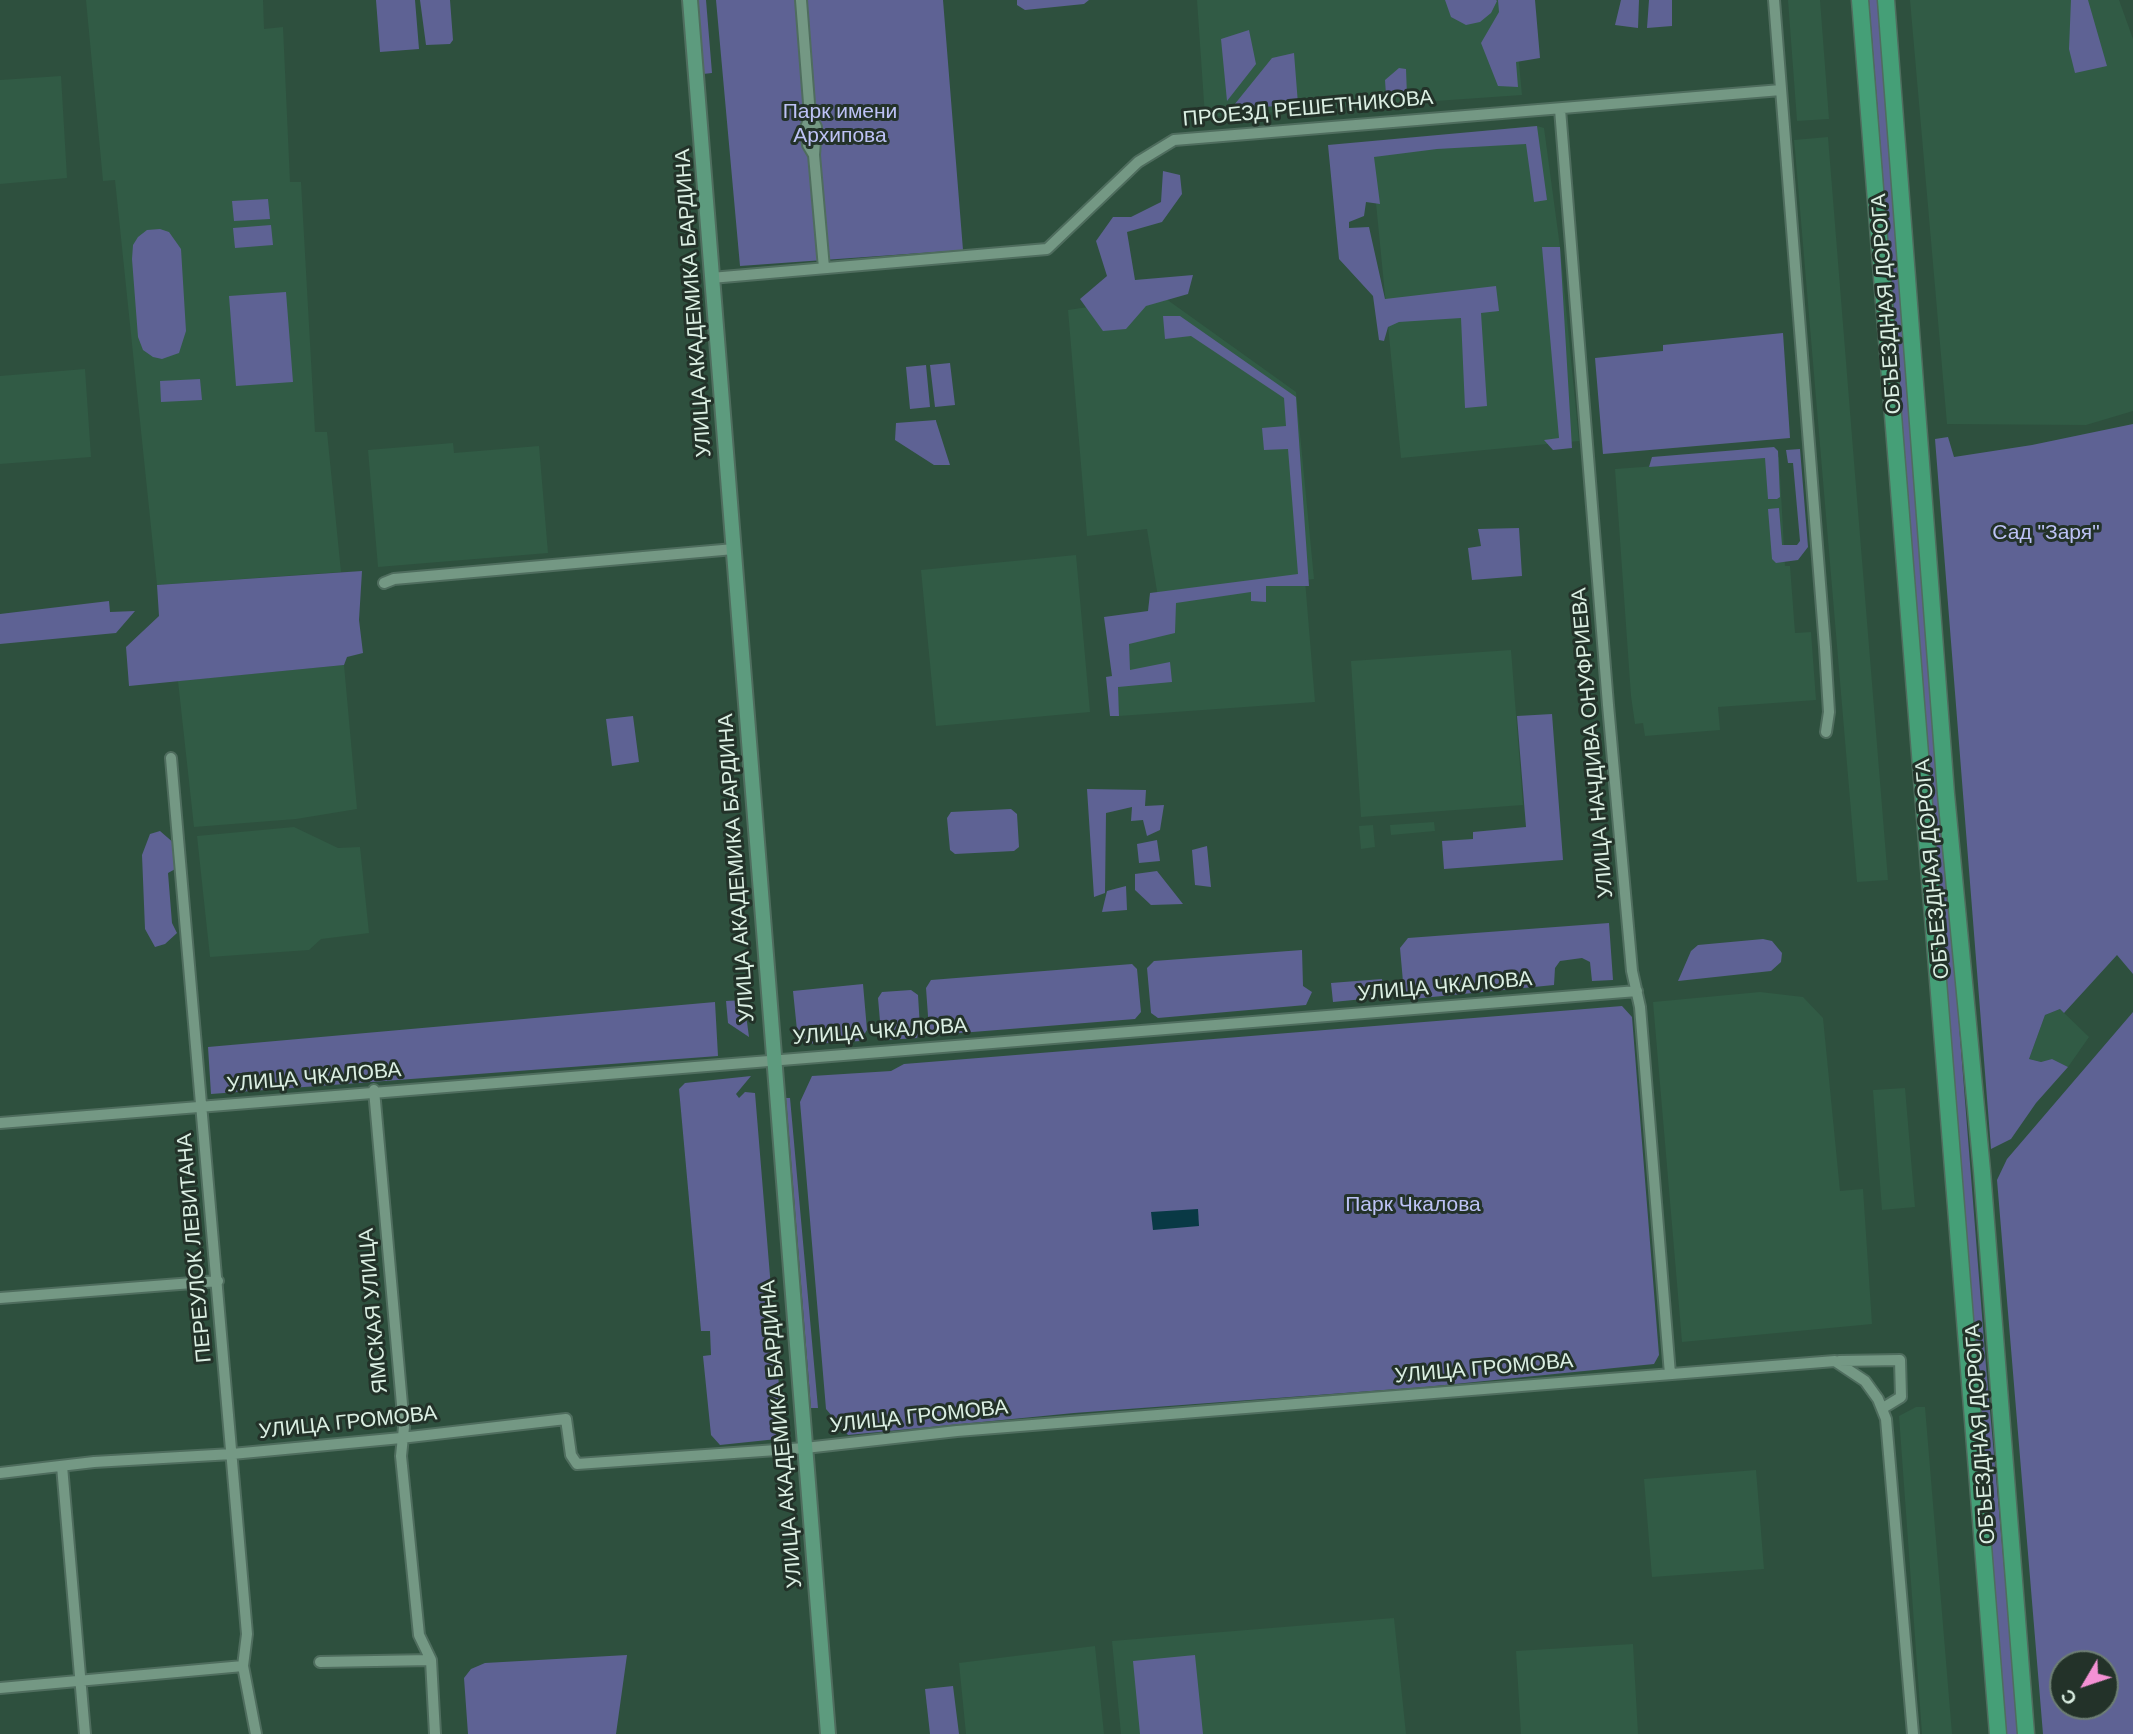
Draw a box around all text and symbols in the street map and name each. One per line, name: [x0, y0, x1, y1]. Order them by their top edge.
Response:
street label: ПРОЕЗД РЕШЕТНИКОВА: [1182, 85, 1434, 133]
park label: Парк имени Архипова: [783, 99, 897, 149]
street label: УЛИЦА АКАДЕМИКА БАРДИНА: [671, 148, 717, 458]
street label: ОБЪЕЗДНАЯ ДОРОГА: [1867, 193, 1907, 415]
park label: Сад "Заря": [1992, 520, 2100, 546]
street label: УЛИЦА НАЧДИВА ОНУФРИЕВА: [1567, 587, 1619, 899]
street label: УЛИЦА АКАДЕМИКА БАРДИНА: [714, 713, 760, 1023]
street label: ОБЪЕЗДНАЯ ДОРОГА: [1911, 758, 1955, 980]
street label: УЛИЦА ЧКАЛОВА: [1357, 967, 1533, 1007]
street label: УЛИЦА ЧКАЛОВА: [792, 1013, 968, 1051]
street label: УЛИЦА ЧКАЛОВА: [226, 1058, 402, 1098]
street label: ПЕРЕУЛОК ЛЕВИТАНА: [172, 1132, 218, 1364]
park label: Парк Чкалова: [1345, 1192, 1481, 1218]
street label: ЯМСКАЯ УЛИЦА: [354, 1227, 394, 1395]
street label: УЛИЦА АКАДЕМИКА БАРДИНА: [756, 1279, 808, 1589]
street label: ОБЪЕЗДНАЯ ДОРОГА: [1961, 1323, 2001, 1545]
street label: УЛИЦА ГРОМОВА: [1394, 1349, 1574, 1389]
street label: УЛИЦА ГРОМОВА: [829, 1395, 1009, 1439]
street label: УЛИЦА ГРОМОВА: [258, 1401, 438, 1445]
north arrow: [2049, 1650, 2119, 1720]
text: С: [2056, 1685, 2081, 1709]

